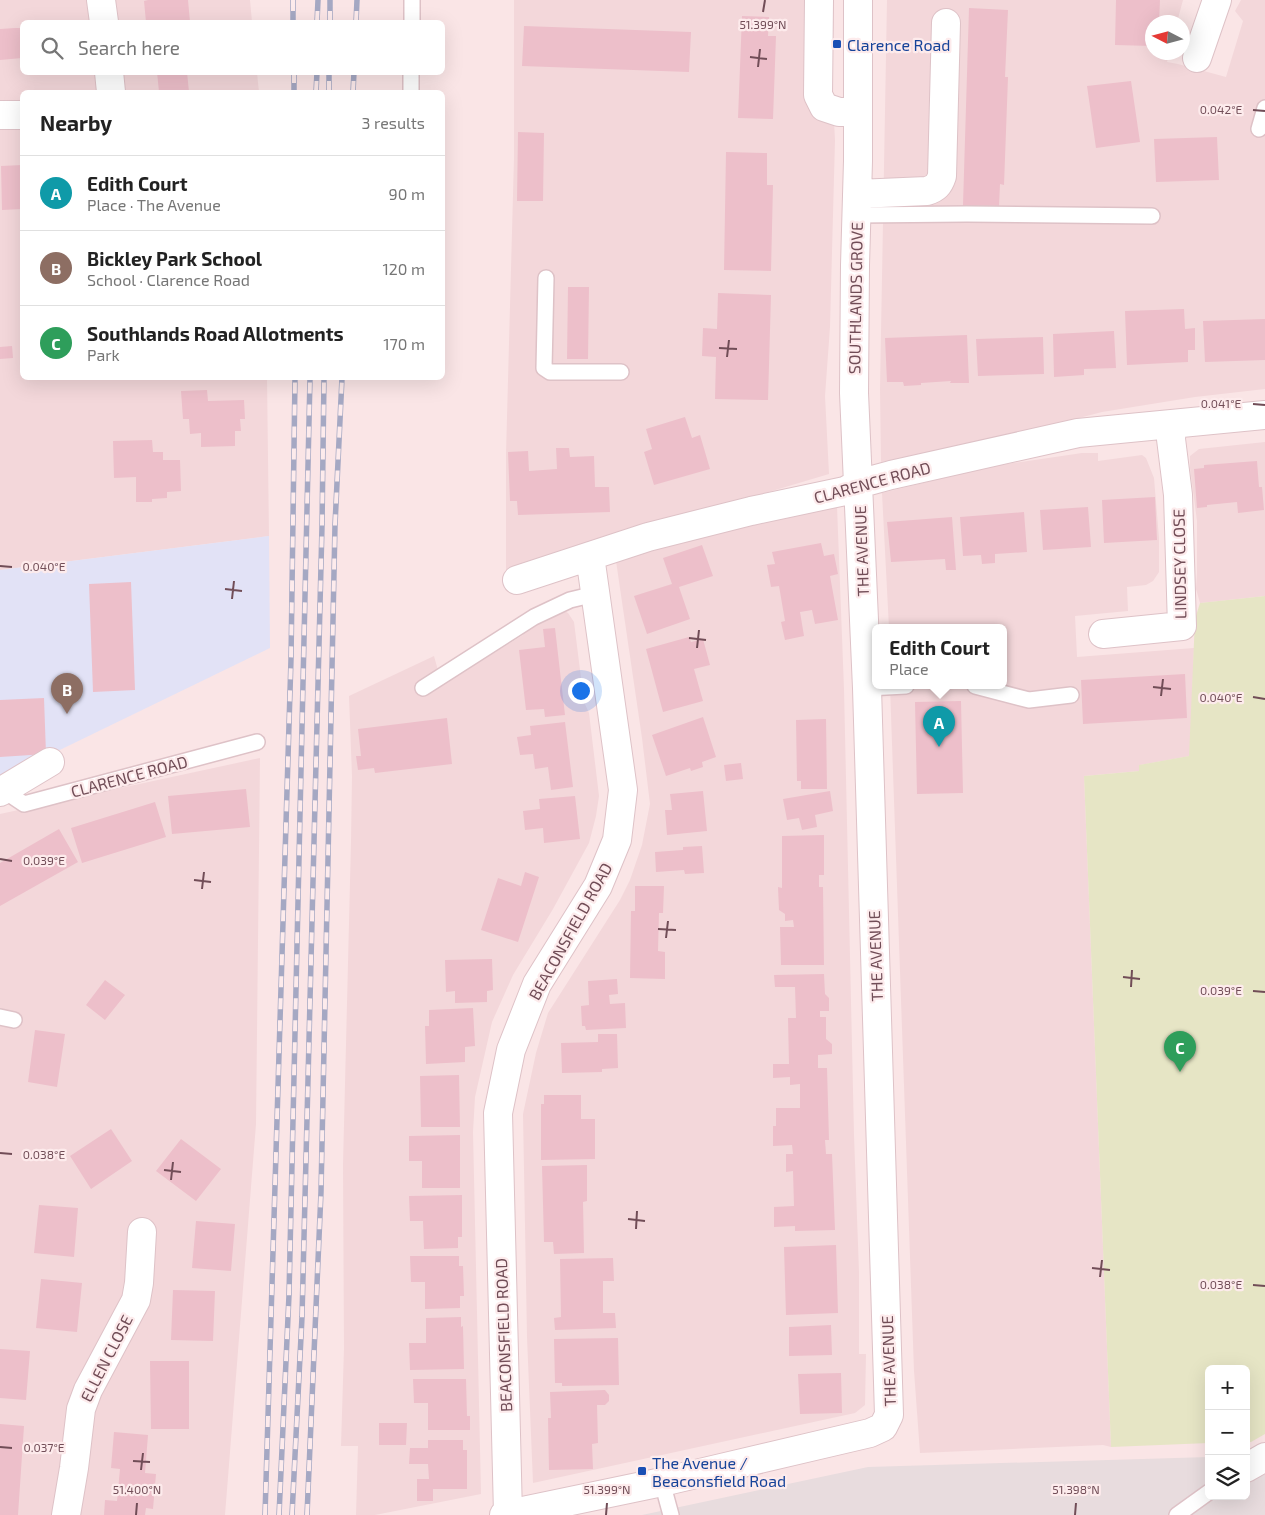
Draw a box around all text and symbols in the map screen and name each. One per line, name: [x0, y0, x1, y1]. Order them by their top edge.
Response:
north arrow: [1145, 15, 1190, 60]
text: 51.399°N: [739, 17, 787, 31]
search box: [20, 20, 445, 75]
icon: search: [38, 34, 66, 62]
place label: Clarence Road: [847, 35, 950, 54]
text: Search here: [78, 36, 180, 59]
marker: Clarence Road: [831, 38, 843, 50]
text: 0.042°E: [1200, 102, 1242, 116]
text: Nearby: [40, 110, 112, 135]
text: 3 results: [362, 113, 425, 132]
text: Edith Court: [87, 172, 187, 195]
text: A: [51, 184, 61, 203]
text: 90 m: [389, 184, 425, 203]
text: Place · The Avenue: [87, 195, 221, 214]
street label: SOUTHLANDS GROVE: [844, 222, 866, 374]
text: Bickley Park School: [87, 247, 262, 270]
text: B: [51, 259, 61, 278]
text: 120 m: [382, 259, 425, 278]
text: School · Clarence Road: [87, 270, 250, 289]
text: Southlands Road Allotments: [87, 322, 344, 345]
text: C: [51, 334, 61, 353]
text: 170 m: [383, 334, 425, 353]
text: Park: [87, 345, 120, 364]
text: 0.041°E: [1201, 396, 1242, 410]
street label: CLARENCE ROAD: [812, 457, 932, 507]
street label: THE AVENUE: [850, 505, 872, 597]
street label: LINDSEY CLOSE: [1169, 509, 1189, 619]
text: 0.040°E: [23, 559, 66, 573]
popup: [872, 624, 1007, 689]
text: Edith Court: [889, 636, 990, 659]
text: Place: [889, 659, 929, 678]
pin: B: [51, 673, 83, 714]
your location: [568, 678, 594, 704]
text: 0.040°E: [1200, 690, 1243, 704]
pin: A: [923, 706, 955, 747]
street label: CLARENCE ROAD: [69, 751, 189, 801]
text: 0.039°E: [23, 853, 65, 867]
street label: BEACONSFIELD ROAD: [524, 859, 616, 1003]
street label: THE AVENUE: [864, 910, 886, 1002]
text: 0.039°E: [1200, 983, 1242, 997]
pin: C: [1164, 1031, 1196, 1072]
text: 0.038°E: [23, 1147, 65, 1161]
street label: BEACONSFIELD ROAD: [491, 1258, 515, 1412]
text: 0.038°E: [1200, 1277, 1242, 1291]
street label: ELLEN CLOSE: [76, 1311, 136, 1405]
street label: THE AVENUE: [877, 1315, 899, 1407]
map controls: [1205, 1365, 1250, 1500]
button: +: [1205, 1365, 1250, 1410]
button: −: [1205, 1410, 1250, 1455]
text: 0.037°E: [23, 1440, 65, 1454]
place label: The Avenue / Beaconsfield Road: [652, 1453, 786, 1490]
button: layers: [1205, 1455, 1250, 1500]
marker: The Avenue / Beaconsfield Road: [636, 1465, 648, 1477]
text: 51.400°N: [113, 1482, 161, 1496]
text: 51.399°N: [583, 1482, 631, 1496]
text: 51.398°N: [1052, 1482, 1100, 1496]

